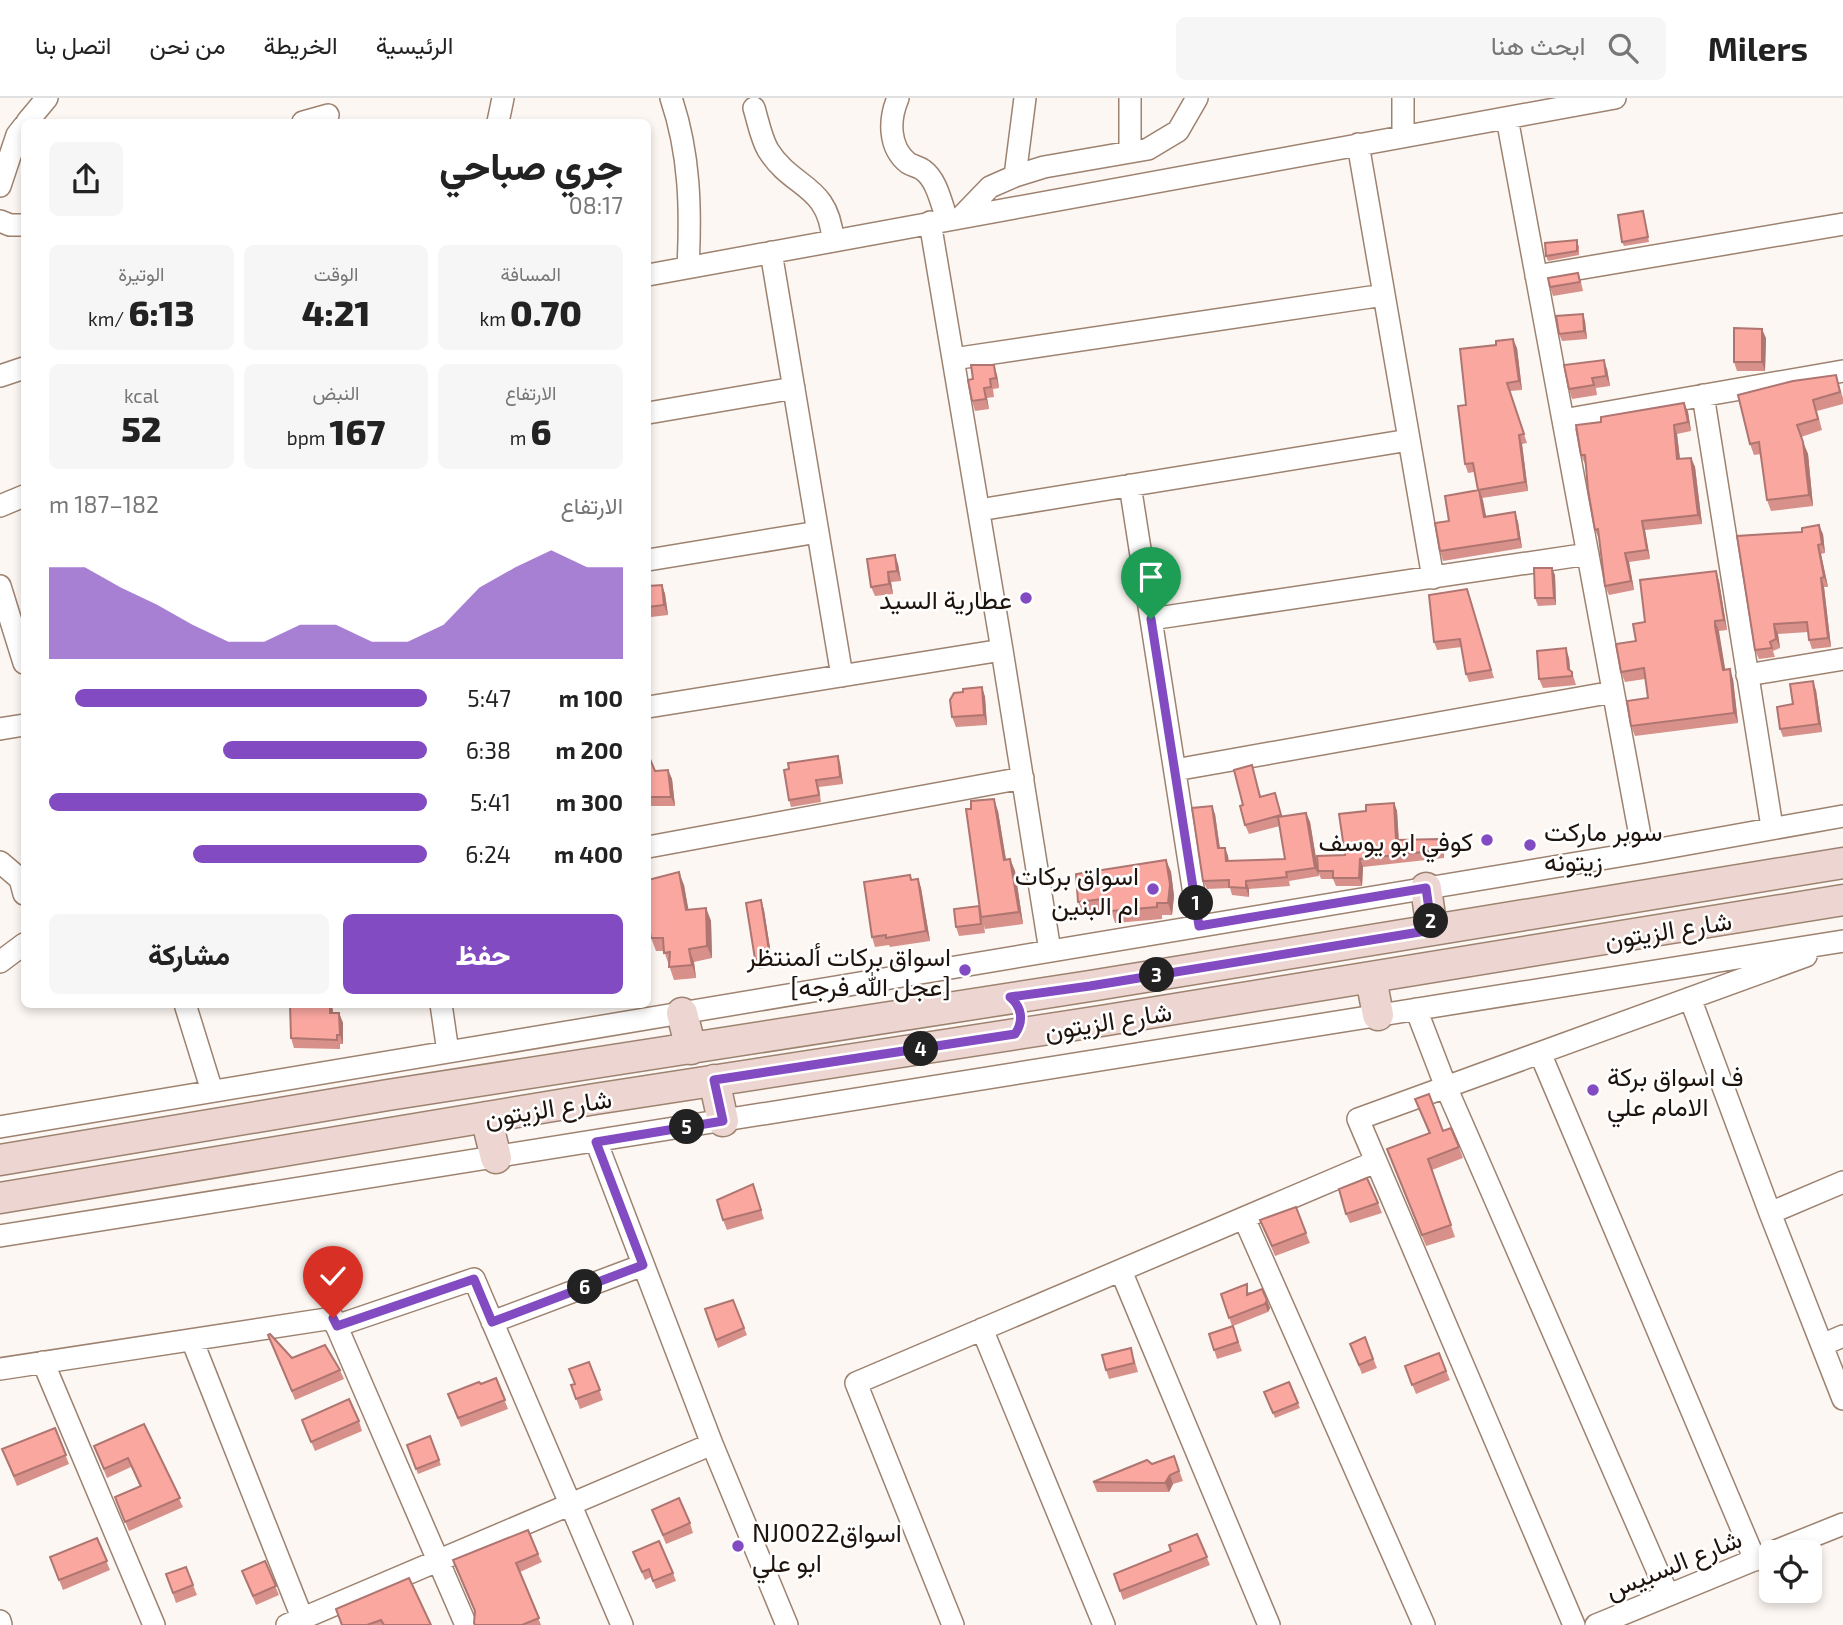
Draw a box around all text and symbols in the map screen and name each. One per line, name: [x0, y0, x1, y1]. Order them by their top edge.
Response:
search box: [1176, 17, 1666, 80]
text: Milers: [1708, 28, 1808, 68]
text: ابحث هنا: [1491, 29, 1586, 60]
icon: search: [1604, 29, 1642, 67]
text: اتصل بنا: [35, 30, 111, 59]
text: من نحن: [149, 30, 225, 59]
text: الخريطة: [263, 30, 338, 59]
text: الرئيسية: [376, 30, 453, 59]
button: share: [49, 142, 123, 216]
text: جري صباحي: [439, 142, 623, 188]
text: 08:17: [569, 191, 623, 219]
text: الوتيرة: [118, 262, 165, 285]
text: الوقت: [314, 262, 358, 285]
text: المسافة: [501, 262, 561, 285]
text: 6:13: [128, 291, 195, 333]
text: 4:21: [302, 291, 370, 333]
text: 0.70: [510, 291, 582, 333]
text: /km: [88, 307, 128, 330]
text: km: [480, 307, 510, 330]
text: النبض: [313, 381, 360, 404]
text: الارتفاع: [505, 381, 556, 404]
text: kcal: [124, 384, 159, 407]
text: 52: [121, 407, 162, 449]
text: 167: [330, 410, 385, 452]
text: 6: [531, 410, 552, 452]
text: bpm: [287, 426, 330, 449]
text: m: [510, 426, 531, 449]
text: 182–187 m: [49, 490, 159, 518]
text: الارتفاع: [561, 491, 623, 519]
pin: [1121, 547, 1181, 619]
icon: arrive: [1132, 558, 1170, 596]
place label: عطارية السيد: [879, 583, 1012, 616]
marker: عطارية السيد: [1018, 590, 1034, 606]
text: 5:47: [467, 684, 511, 712]
text: 100 m: [559, 684, 623, 712]
text: 6:38: [466, 736, 511, 764]
text: 200 m: [555, 736, 623, 764]
text: 5:41: [470, 788, 511, 816]
text: 300 m: [556, 788, 623, 816]
place label: سوبر ماركت زيتونه: [1544, 815, 1662, 878]
place label: كوفي ابو يوسف: [1319, 825, 1473, 863]
marker: كوفي ابو يوسف: [1479, 832, 1495, 848]
marker: سوبر ماركت زيتونه: [1522, 837, 1538, 853]
text: 6:24: [465, 840, 511, 868]
text: 400 m: [554, 840, 623, 868]
place label: اسواق بركات ام البنين: [1015, 859, 1139, 923]
marker: اسواق بركات ام البنين: [1145, 881, 1161, 897]
pin: 1: [1178, 886, 1214, 920]
text: 1: [1191, 891, 1200, 914]
pin: 2: [1414, 904, 1448, 938]
street label: شارع الزيتون: [1602, 904, 1734, 958]
text: 2: [1425, 909, 1436, 932]
button: مشاركة: [49, 914, 329, 994]
button: حفظ: [343, 914, 623, 994]
place label: اسواق بركات ألمنتظر [عجل الله فرجه]: [746, 940, 951, 1003]
pin: 3: [1140, 958, 1174, 992]
marker: اسواق بركات ألمنتظر [عجل الله فرجه]: [957, 962, 973, 978]
text: 3: [1151, 963, 1162, 986]
street label: شارع الزيتون: [1042, 995, 1174, 1049]
pin: 4: [904, 1032, 939, 1066]
text: 4: [914, 1037, 927, 1060]
place label: ف اسواق بركة الامام علي: [1607, 1060, 1744, 1128]
street label: شارع الزيتون: [482, 1082, 614, 1136]
marker: ف اسواق بركة الامام علي: [1585, 1082, 1601, 1098]
pin: 5: [670, 1110, 704, 1144]
text: 5: [681, 1115, 692, 1138]
pin: [303, 1246, 363, 1318]
icon: check: [314, 1257, 352, 1295]
pin: 6: [568, 1270, 602, 1304]
text: 6: [579, 1275, 590, 1298]
place label: NJ0022اسواق ابو علي: [752, 1516, 902, 1584]
street label: شارع السبيس: [1600, 1522, 1747, 1608]
marker: NJ0022اسواق ابو علي: [730, 1538, 746, 1554]
map controls: [1759, 1540, 1822, 1603]
button: locate: [1759, 1540, 1822, 1603]

